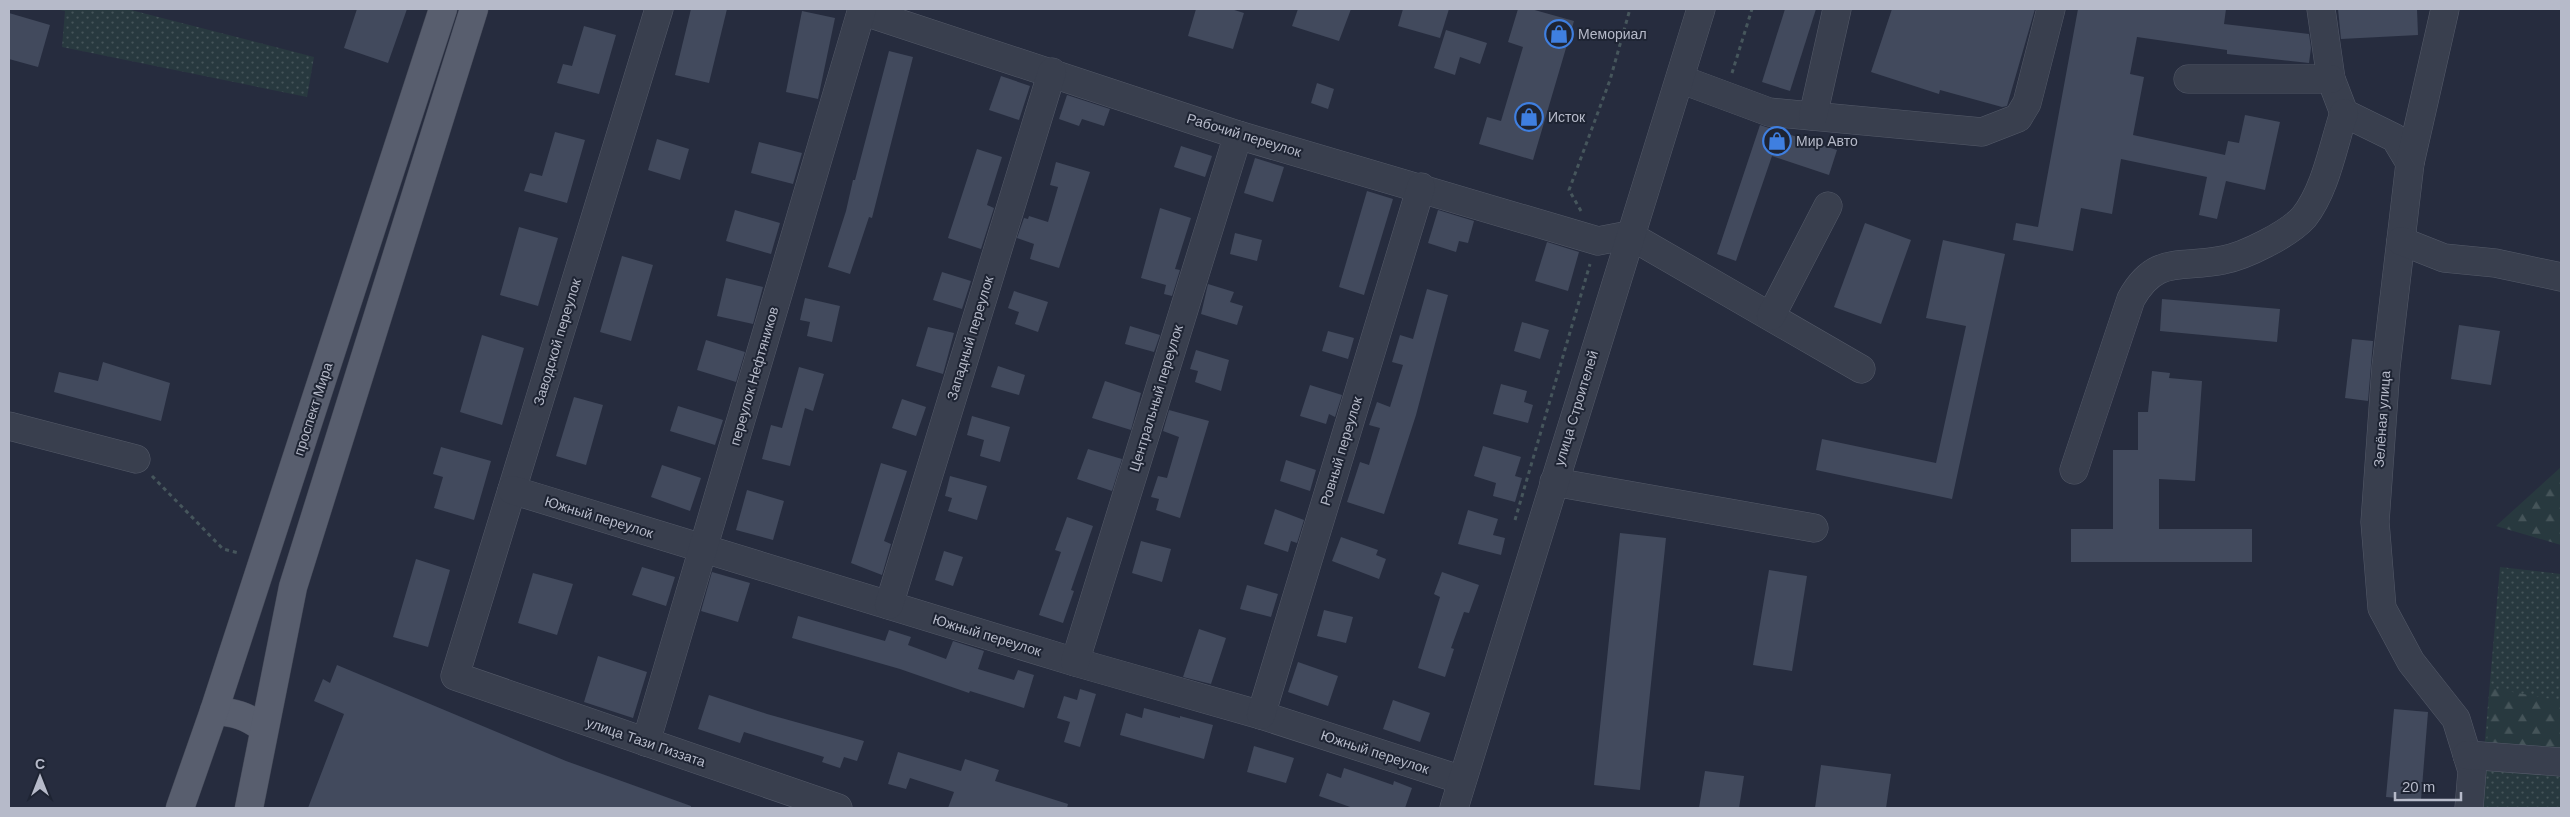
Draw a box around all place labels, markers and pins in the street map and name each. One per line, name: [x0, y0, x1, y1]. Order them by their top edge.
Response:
shop icon: Мемориал: [1544, 19, 1574, 49]
place label: Мемориал: [1578, 26, 1647, 42]
shop icon: Исток: [1514, 102, 1544, 132]
place label: Исток: [1548, 109, 1586, 125]
shop icon: Мир Авто: [1762, 126, 1792, 156]
place label: Мир Авто: [1796, 133, 1858, 149]

